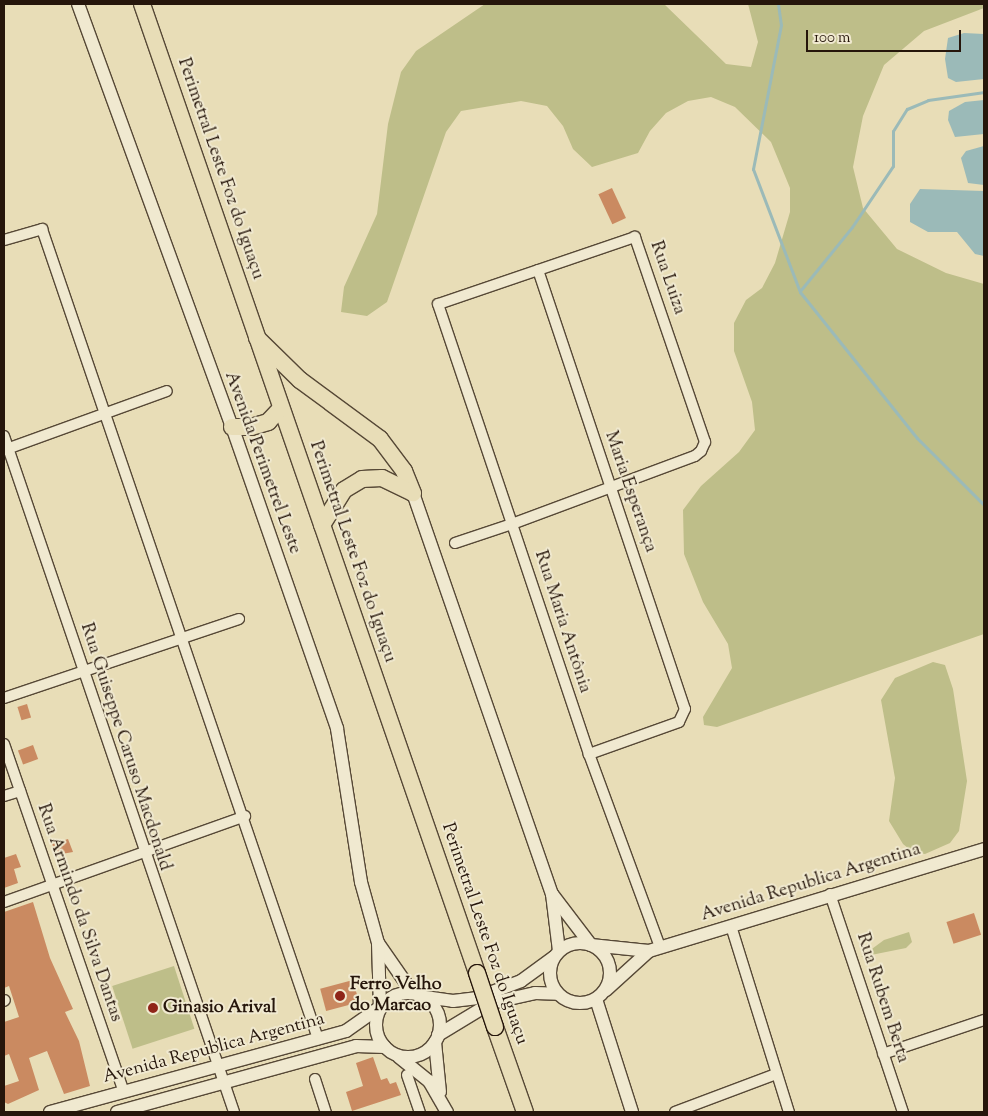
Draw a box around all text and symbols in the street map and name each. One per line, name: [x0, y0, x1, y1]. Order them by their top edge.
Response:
scale bar: [808, 20, 963, 52]
text: 100 m: [814, 28, 850, 49]
street label: Perimetral Leste Foz do Iguaçu: [172, 55, 268, 283]
street label: Rua Luiza: [644, 238, 690, 318]
street label: Avenida Perimetrel Leste: [219, 369, 305, 557]
street label: Maria Esperança: [599, 429, 661, 555]
street label: Perimetral Leste Foz do Iguaçu: [304, 438, 400, 666]
street label: Rua Maria Antônia: [529, 548, 595, 696]
street label: Rua Guiseppe Caruso Macdonald: [75, 620, 175, 874]
street label: Rua Armindo da Silva Dantas: [31, 801, 127, 1025]
street label: Perimetral Leste Foz do Iguaçu: [436, 820, 532, 1048]
street label: Avenida Republica Argentina: [699, 839, 923, 927]
street label: Rua Rubem Berta: [851, 930, 913, 1066]
place label: Ferro Velho do Marcao: [350, 975, 442, 1018]
marker: Ferro Velho do Marcao: [334, 990, 346, 1002]
place label: Ginasio Arival: [163, 997, 276, 1019]
marker: Ginasio Arival: [147, 1002, 159, 1014]
street label: Avenida Republica Argentina: [101, 1009, 327, 1089]

